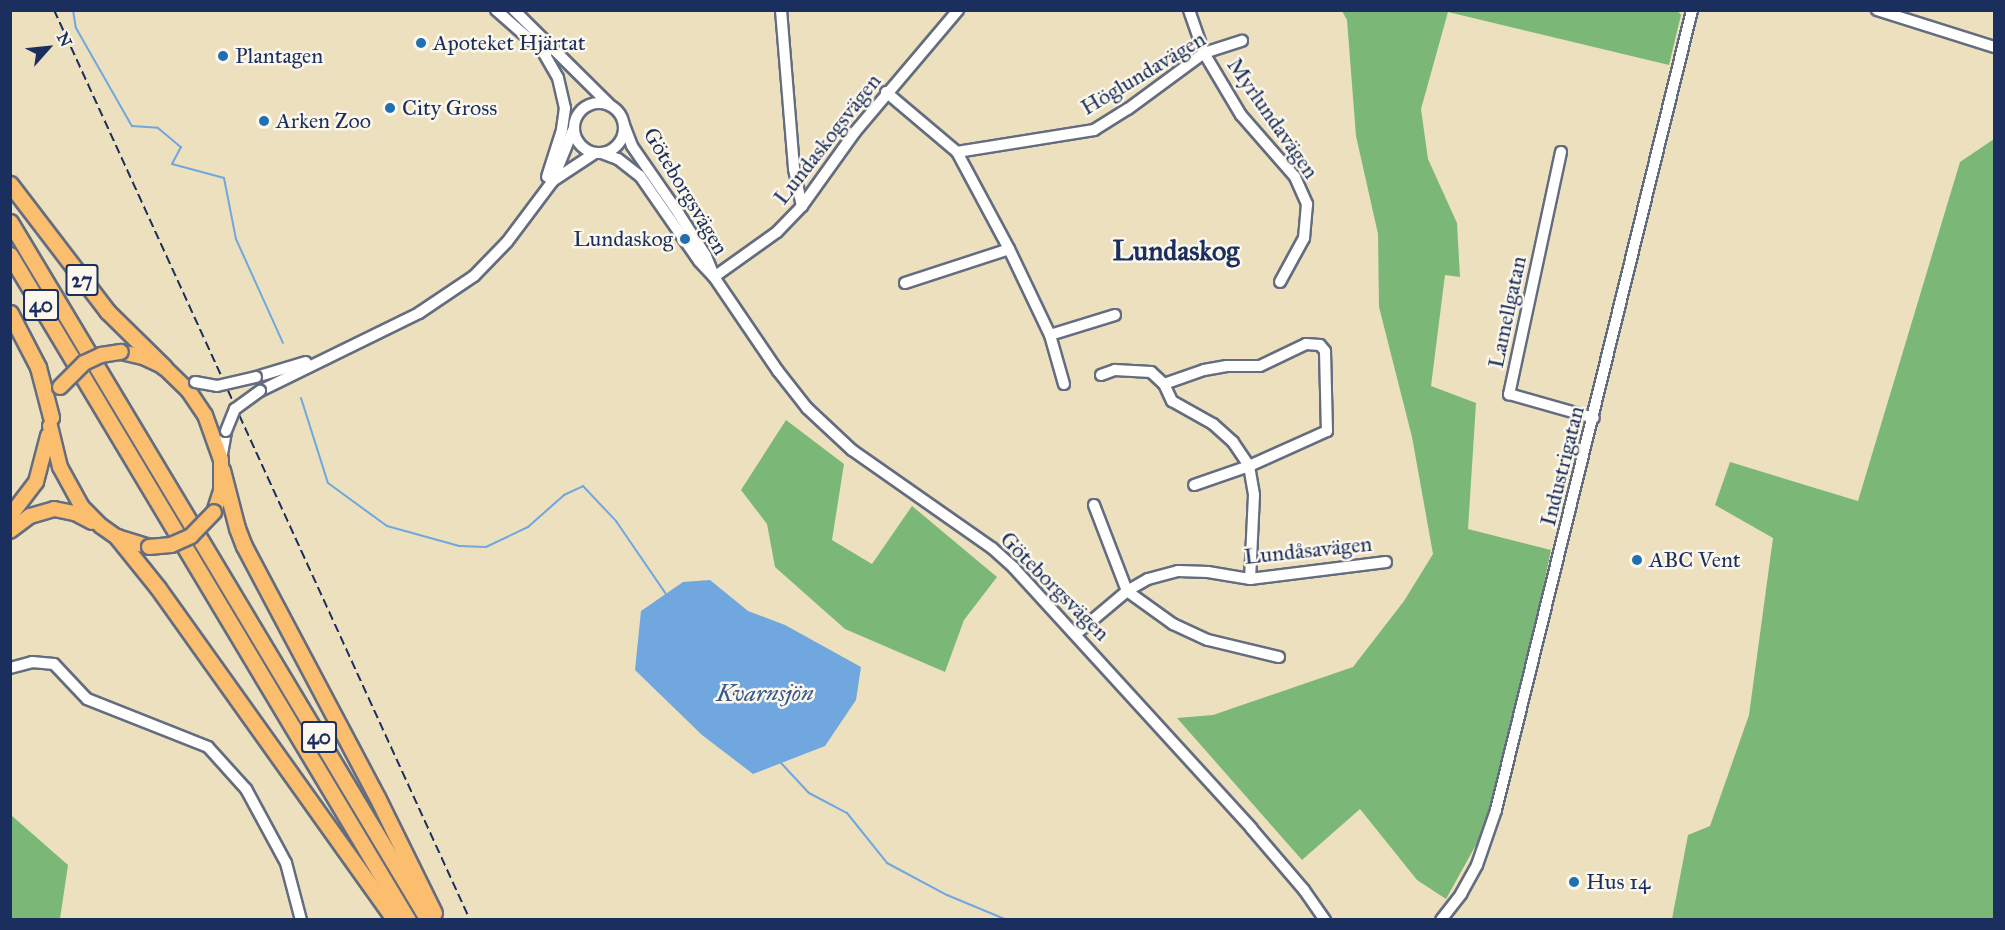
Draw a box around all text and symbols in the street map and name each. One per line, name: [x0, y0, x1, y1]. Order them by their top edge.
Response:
north arrow: [18, 18, 78, 78]
street label: Höglundavägen: [1076, 25, 1210, 121]
text: N: [53, 29, 76, 50]
place label: Apoteket Hjärtat: [433, 30, 585, 56]
marker: Apoteket Hjärtat: [414, 36, 428, 50]
place label: Plantagen: [235, 43, 323, 69]
marker: Plantagen: [216, 49, 230, 63]
street label: Myrlundavägen: [1222, 53, 1324, 183]
street label: Lundaskogsvägen: [768, 68, 886, 210]
place label: City Gross: [402, 95, 497, 121]
marker: City Gross: [383, 101, 397, 115]
place label: Arken Zoo: [276, 108, 371, 134]
marker: Arken Zoo: [257, 114, 271, 128]
street label: Göteborgsvägen: [638, 123, 734, 259]
place label: Lundaskog: [573, 226, 673, 252]
marker: Lundaskog: [678, 232, 692, 246]
district label: Lundaskog: [1113, 234, 1239, 268]
street label: Lamellgatan: [1482, 254, 1532, 370]
road number: 27: [66, 262, 98, 298]
road number: 40: [23, 287, 59, 323]
street label: Industrigatan: [1534, 403, 1590, 529]
street label: Göteborgsvägen: [995, 526, 1115, 646]
street label: Lundåsavägen: [1243, 530, 1373, 570]
place label: ABC Vent: [1649, 547, 1741, 573]
marker: ABC Vent: [1630, 553, 1644, 567]
water label: Kvarnsjön: [717, 680, 813, 708]
road number: 40: [301, 719, 337, 755]
place label: Hus 14: [1586, 869, 1650, 895]
marker: Hus 14: [1567, 875, 1581, 889]

